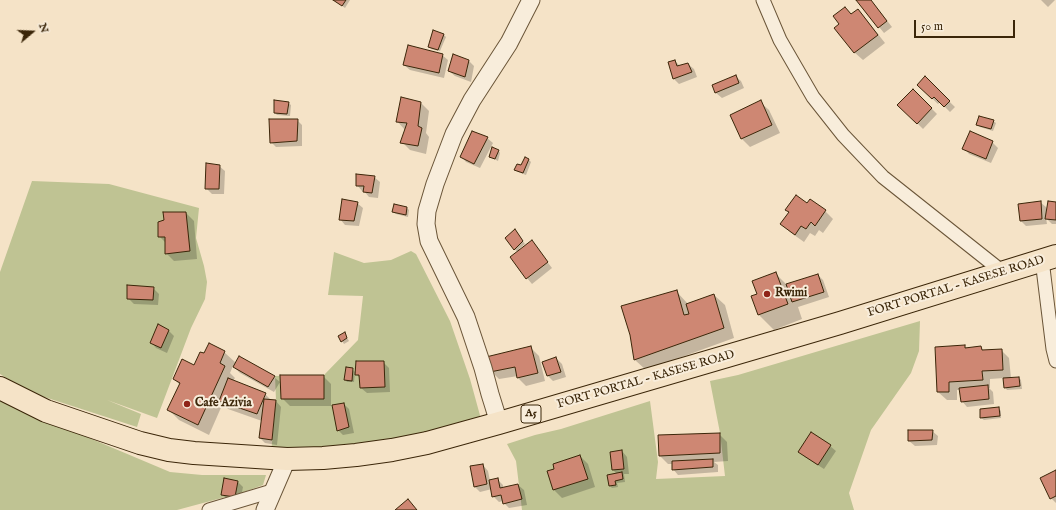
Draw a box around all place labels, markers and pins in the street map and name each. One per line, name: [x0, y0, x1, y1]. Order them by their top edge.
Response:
place label: Rwimi: [775, 287, 807, 301]
marker: Rwimi: [762, 289, 772, 299]
place label: Cafe Azivia: [195, 397, 252, 411]
marker: Cafe Azivia: [182, 399, 192, 409]

